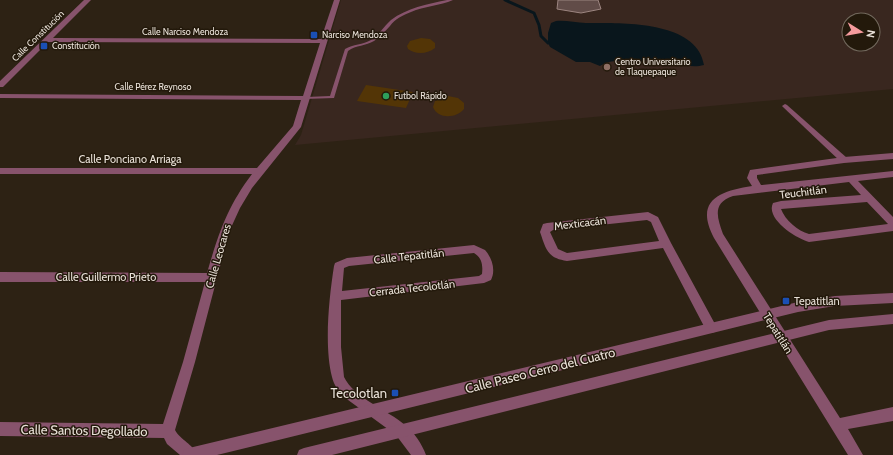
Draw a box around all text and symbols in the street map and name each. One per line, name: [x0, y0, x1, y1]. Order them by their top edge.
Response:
street label: Calle Constitución: [9, 8, 66, 63]
north arrow: [841, 12, 881, 52]
street label: Calle Narciso Mendoza: [142, 26, 229, 37]
place label: Narciso Mendoza: [322, 29, 388, 40]
text: N: [863, 29, 878, 39]
marker: Narciso Mendoza: [309, 30, 319, 40]
place label: Constitución: [52, 40, 100, 51]
marker: Constitución: [39, 41, 49, 51]
place label: Centro Universitario de Tlaquepaque: [615, 56, 691, 77]
marker: Centro Universitario de Tlaquepaque: [602, 62, 612, 72]
street label: Calle Pérez Reynoso: [115, 81, 192, 92]
place label: Futbol Rápido: [394, 90, 447, 101]
marker: Futbol Rápido: [381, 91, 391, 101]
street label: Calle Ponciano Arriaga: [78, 152, 182, 166]
street label: Teuchitlán: [779, 182, 827, 202]
street label: Mexticacán: [553, 213, 607, 233]
street label: Calle Leocares: [202, 222, 234, 290]
street label: Calle Tepatitlán: [373, 245, 445, 267]
street label: Calle Guillermo Prieto: [56, 270, 156, 284]
street label: Cerrada Tecolotlán: [368, 277, 456, 299]
place label: Tepatitlan: [794, 294, 840, 308]
marker: Tepatitlan: [781, 296, 791, 306]
street label: Tepatitlán: [760, 310, 796, 356]
street label: Calle Paseo Cerro del Cuatro: [463, 344, 617, 396]
place label: Tecolotlan: [330, 385, 387, 401]
marker: Tecolotlan: [390, 388, 400, 398]
street label: Calle Santos Degollado: [20, 421, 148, 439]

